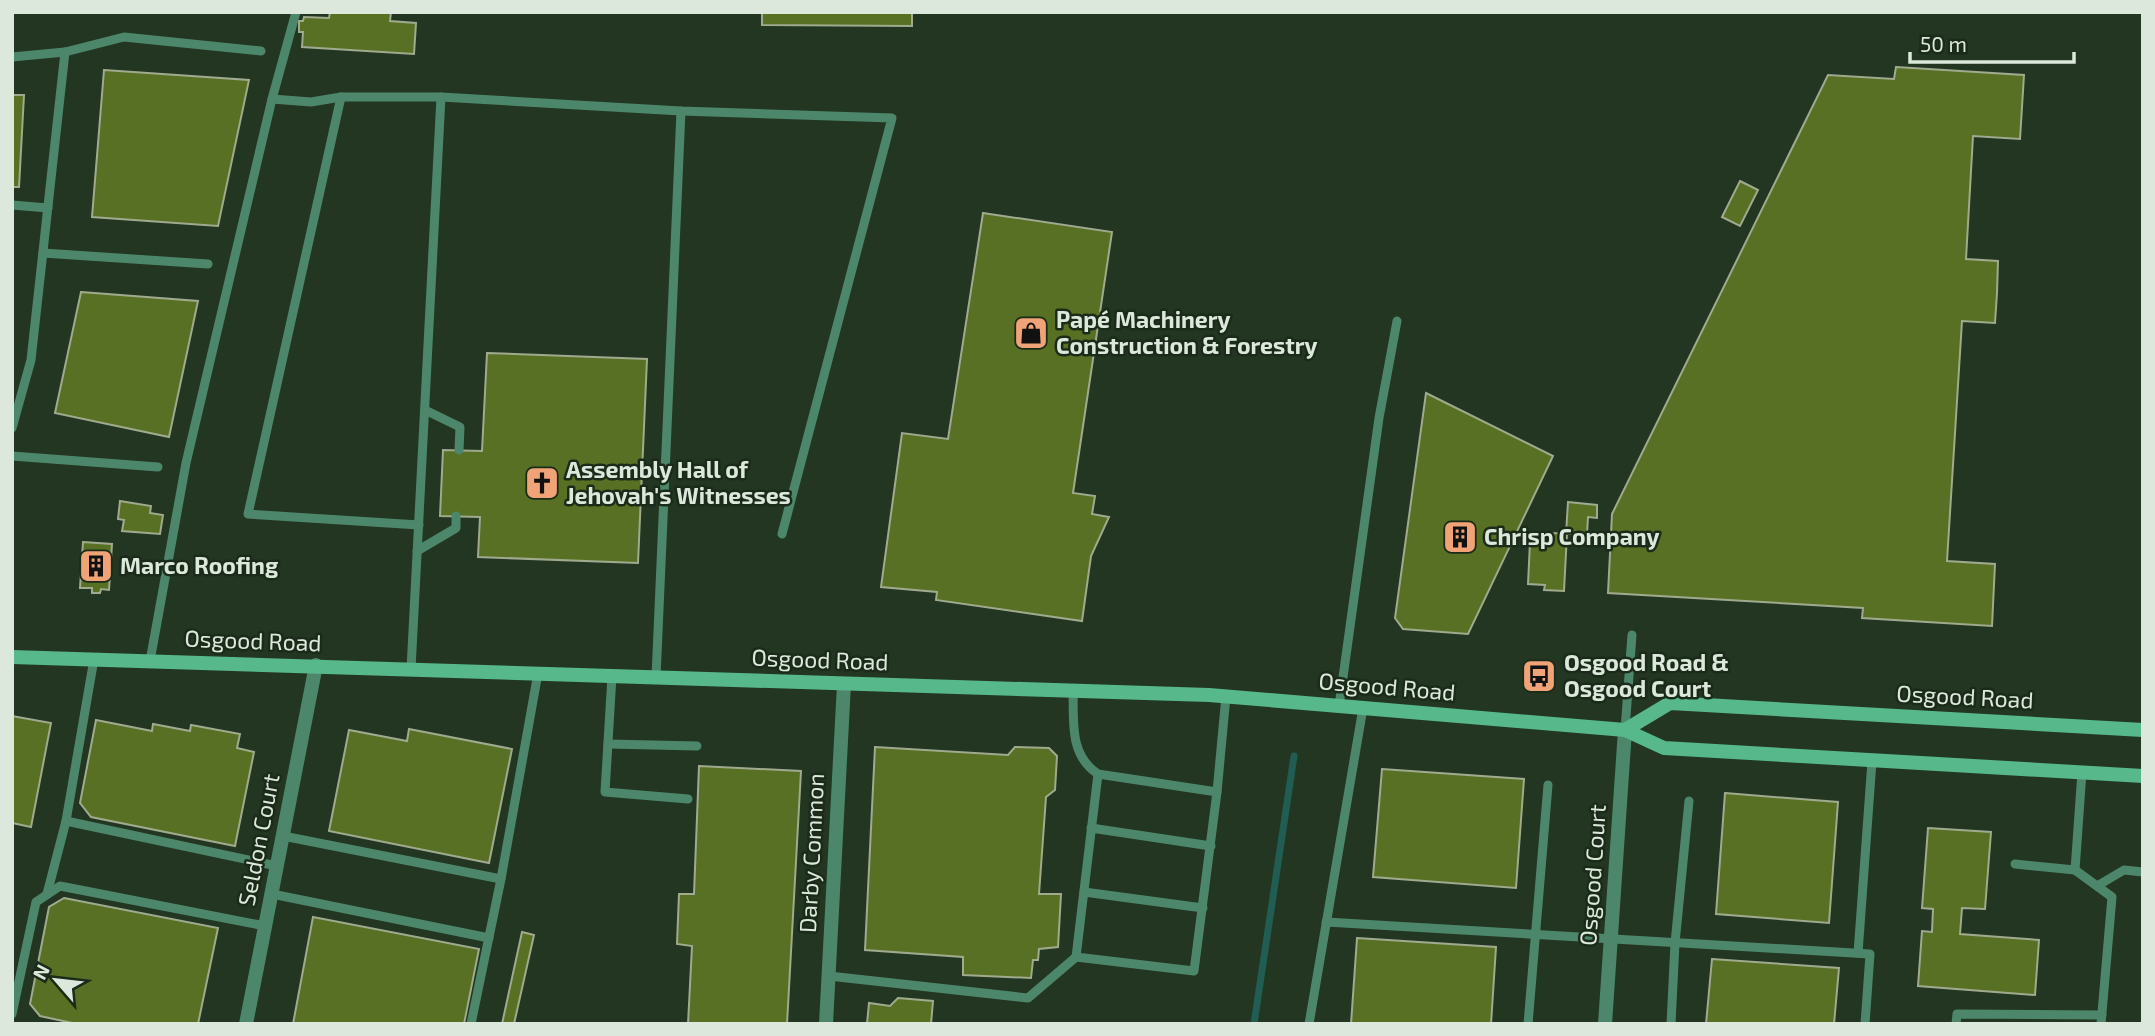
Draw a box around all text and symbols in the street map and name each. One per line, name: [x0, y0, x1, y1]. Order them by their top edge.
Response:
scale bar: [1910, 21, 2074, 65]
text: 50 m: [1920, 31, 1967, 56]
place label: Papé Machinery Construction & Forestry: [1056, 305, 1318, 359]
shop icon: Papé Machinery Construction & Forestry: [1012, 314, 1050, 352]
place label: Assembly Hall of Jehovah's Witnesses: [566, 455, 791, 509]
church icon: Assembly Hall of Jehovah's Witnesses: [523, 464, 561, 502]
building icon: Chrisp Company: [1441, 518, 1479, 556]
place label: Chrisp Company: [1484, 522, 1660, 550]
building icon: Marco Roofing: [77, 547, 115, 585]
place label: Marco Roofing: [120, 551, 279, 579]
street label: Osgood Road: [184, 624, 322, 656]
street label: Osgood Road: [751, 643, 889, 675]
place label: Osgood Road & Osgood Court: [1564, 648, 1729, 702]
bus stop icon: Osgood Road & Osgood Court: [1520, 657, 1558, 695]
street label: Osgood Road: [1318, 666, 1457, 706]
street label: Osgood Road: [1896, 678, 2034, 714]
street label: Seldon Court: [231, 771, 285, 908]
street label: Darby Common: [793, 772, 829, 933]
street label: Osgood Court: [1573, 803, 1611, 946]
north arrow: [21, 945, 91, 1015]
text: N: [27, 960, 54, 983]

